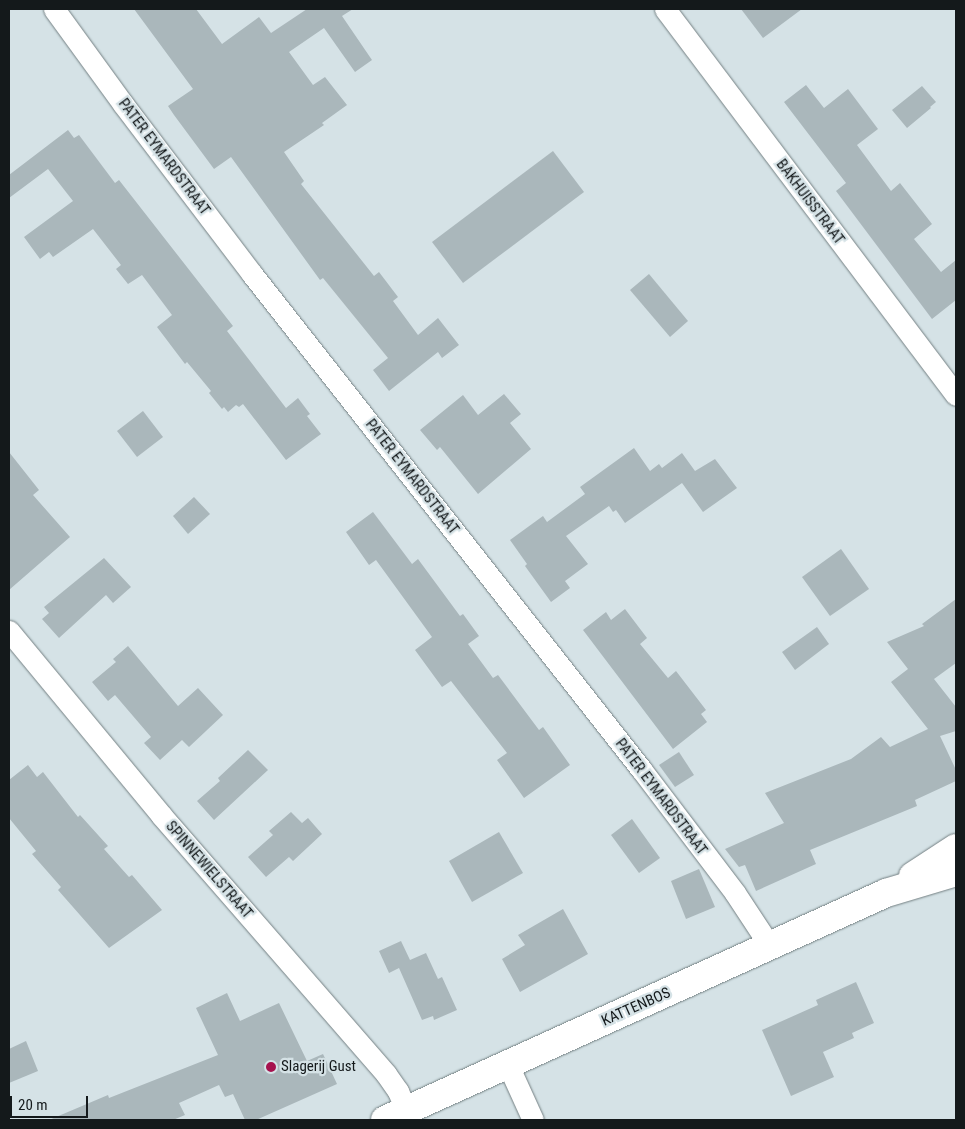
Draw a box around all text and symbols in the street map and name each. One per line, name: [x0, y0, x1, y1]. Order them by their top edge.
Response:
street label: PATER EYMARDSTRAAT: [114, 95, 214, 219]
street label: BAKHUISSTRAAT: [772, 156, 848, 248]
street label: PATER EYMARDSTRAAT: [361, 416, 463, 538]
street label: PATER EYMARDSTRAAT: [611, 735, 711, 859]
street label: SPINNEWIELSTRAAT: [162, 818, 256, 922]
street label: KATTENBOS: [599, 984, 673, 1030]
place label: Slagerij Gust: [281, 1058, 356, 1076]
marker: Slagerij Gust: [265, 1061, 277, 1073]
scale bar: [12, 1086, 90, 1118]
text: 20 m: [18, 1096, 48, 1114]

